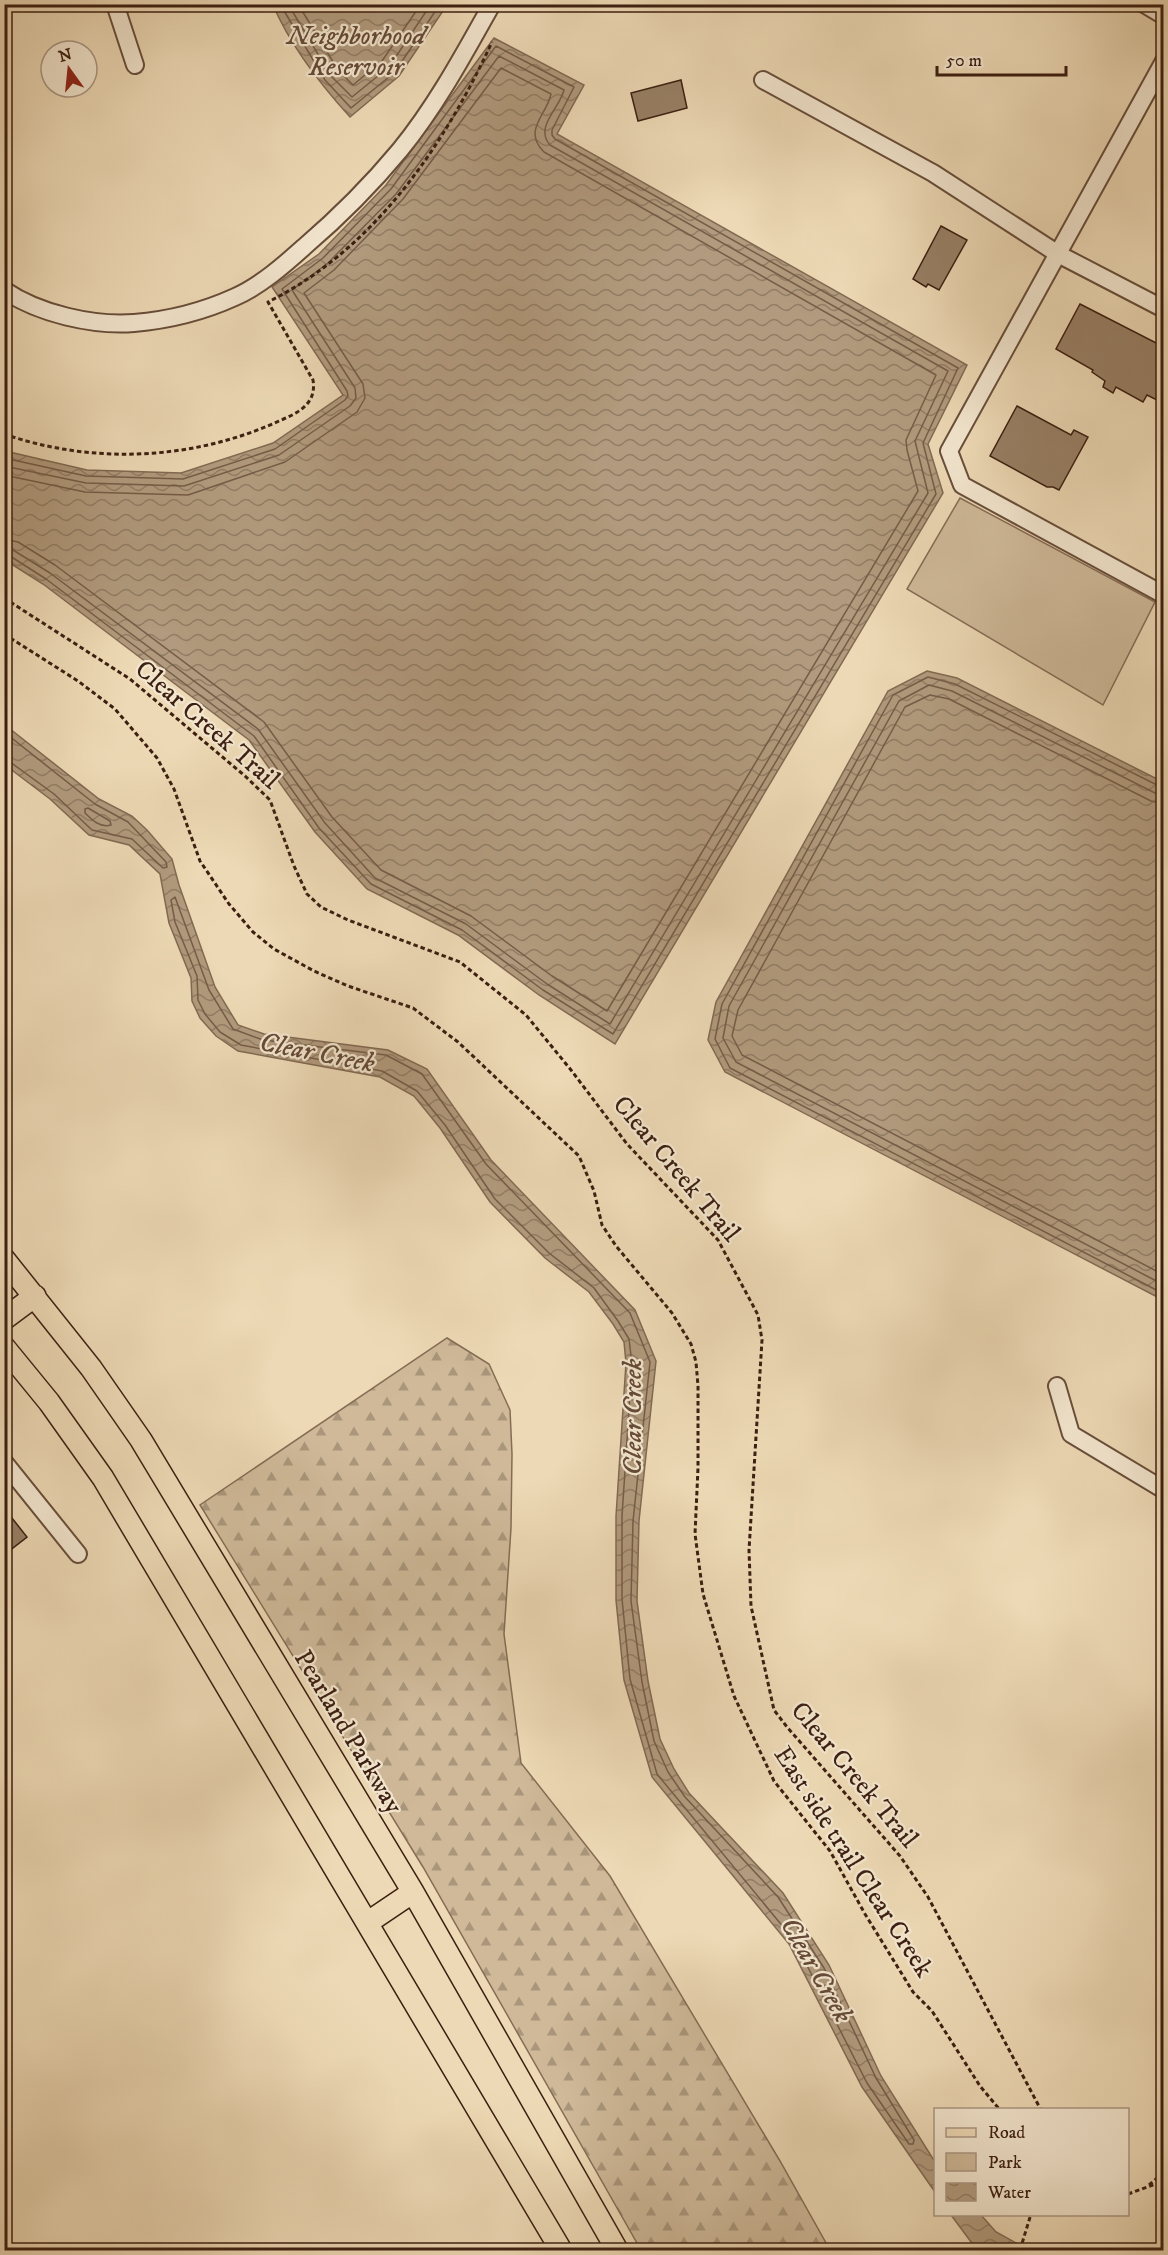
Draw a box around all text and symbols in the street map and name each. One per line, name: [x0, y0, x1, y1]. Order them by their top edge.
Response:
water label: Neighborhood Reservoir: [285, 19, 429, 84]
north arrow: [39, 39, 99, 99]
scale bar: [937, 39, 1066, 77]
text: N: [56, 44, 74, 67]
text: 50 m: [946, 50, 982, 72]
street label: Clear Creek Trail: [128, 653, 286, 797]
water label: Clear Creek: [256, 1025, 378, 1081]
street label: Clear Creek Trail: [605, 1089, 747, 1249]
water label: Clear Creek: [616, 1358, 650, 1475]
street label: Pearland Parkway: [286, 1644, 410, 1821]
street label: Clear Creek Trail: [783, 1695, 925, 1855]
street label: East side trail Clear Creek: [767, 1741, 939, 1983]
water label: Clear Creek: [773, 1911, 859, 2029]
legend: [934, 2108, 1129, 2216]
text: Road: [988, 2122, 1025, 2144]
text: Park: [988, 2152, 1022, 2174]
text: Water: [987, 2182, 1031, 2204]

